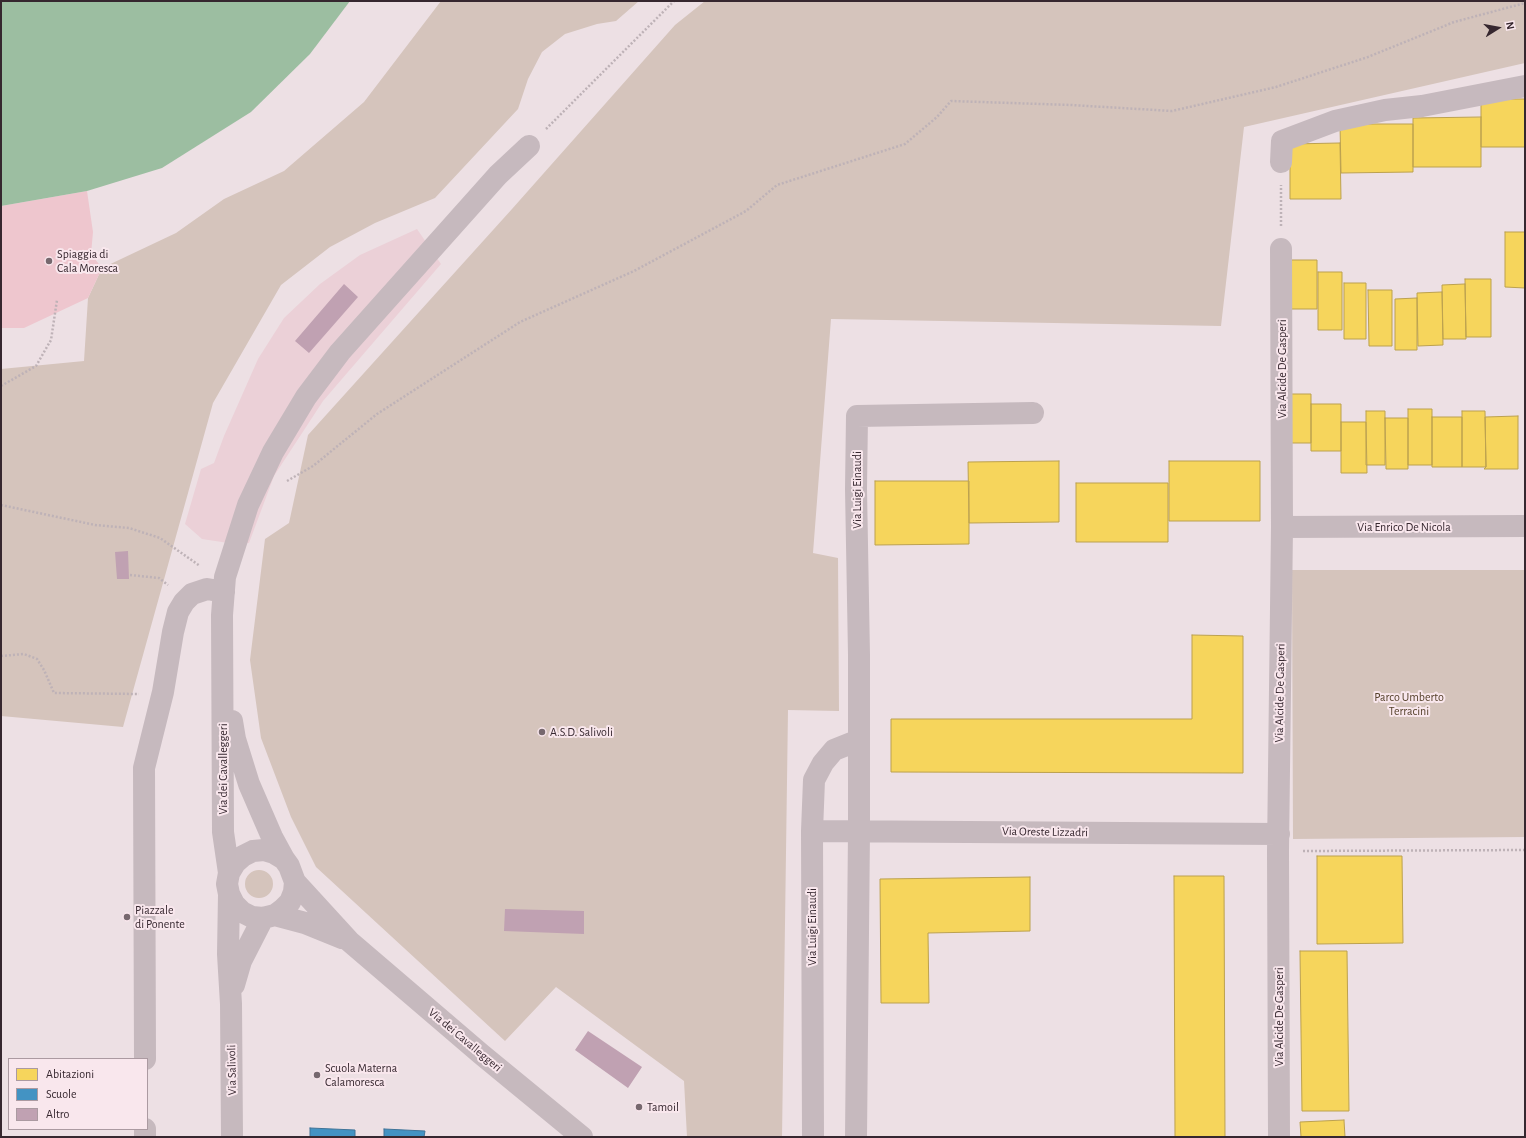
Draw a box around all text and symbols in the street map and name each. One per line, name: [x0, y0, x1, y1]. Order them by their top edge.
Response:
north arrow: [1478, 8, 1518, 48]
text: N: [1504, 21, 1516, 30]
place label: Spiaggia di Cala Moresca: [57, 247, 118, 275]
marker: Spiaggia di Cala Moresca: [44, 256, 54, 266]
street label: Via Alcide De Gasperi: [1275, 319, 1289, 419]
street label: Via Luigi Einaudi: [850, 451, 864, 529]
street label: Via Enrico De Nicola: [1357, 520, 1451, 534]
street label: Via Alcide De Gasperi: [1272, 643, 1288, 743]
park label: Parco Umberto Terracini: [1374, 690, 1444, 718]
street label: Via dei Cavalleggeri: [216, 723, 230, 815]
place label: A.S.D. Salivoli: [550, 725, 613, 739]
marker: A.S.D. Salivoli: [537, 727, 547, 737]
street label: Via Oreste Lizzadri: [1002, 824, 1088, 840]
street label: Via Luigi Einaudi: [805, 888, 819, 966]
place label: Piazzale di Ponente: [135, 903, 185, 931]
marker: Piazzale di Ponente: [122, 912, 132, 922]
street label: Via Alcide De Gasperi: [1272, 967, 1286, 1067]
street label: Via dei Cavalleggeri: [425, 1005, 505, 1075]
street label: Via Salivoli: [224, 1045, 240, 1095]
legend: [8, 1058, 148, 1130]
place label: Scuola Materna Calamoresca: [325, 1061, 397, 1089]
text: Abitazioni: [46, 1068, 94, 1080]
marker: Scuola Materna Calamoresca: [312, 1070, 322, 1080]
text: Scuole: [46, 1088, 77, 1100]
place label: Tamoil: [647, 1100, 679, 1114]
marker: Tamoil: [634, 1102, 644, 1112]
text: Altro: [46, 1108, 69, 1120]

